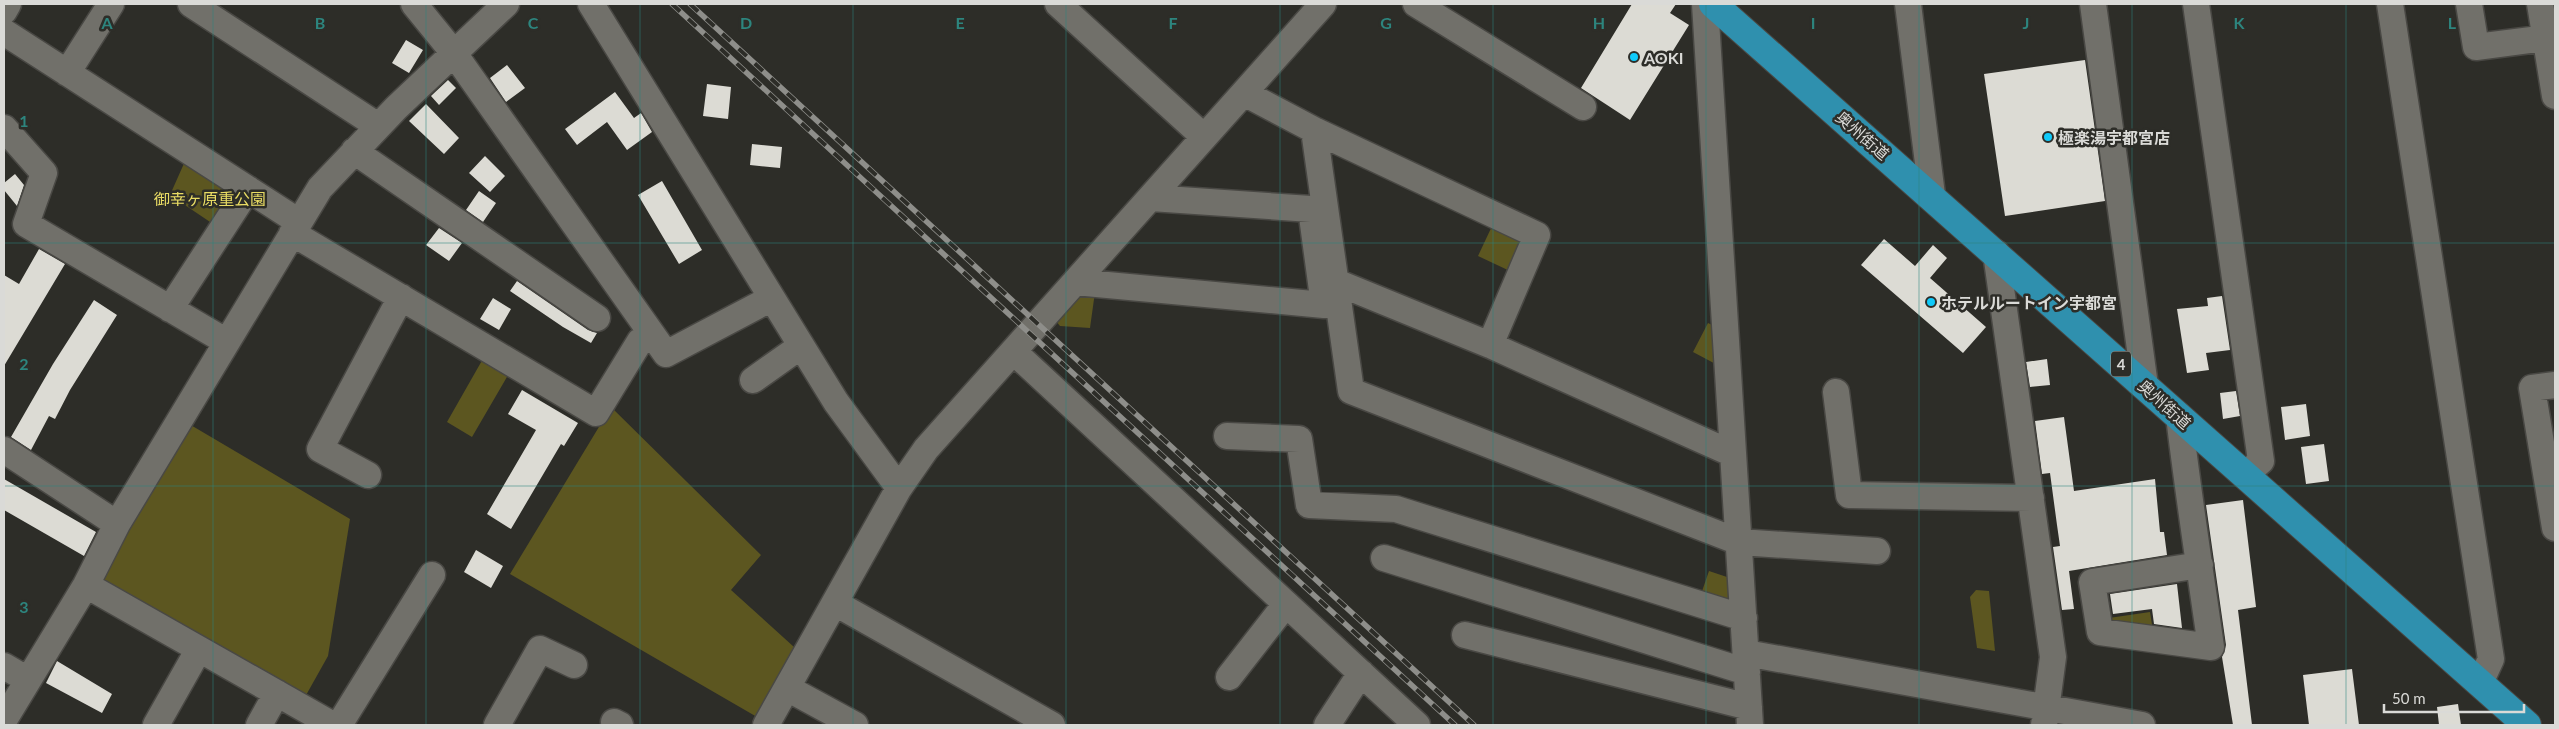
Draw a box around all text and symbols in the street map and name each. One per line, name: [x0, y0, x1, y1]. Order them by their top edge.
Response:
text: A: [100, 13, 113, 32]
text: B: [315, 13, 325, 32]
text: C: [528, 13, 539, 32]
text: D: [740, 13, 752, 32]
text: E: [955, 13, 965, 32]
text: F: [1168, 13, 1178, 32]
text: G: [1380, 13, 1392, 32]
text: H: [1593, 13, 1605, 32]
text: I: [1811, 13, 1815, 32]
text: J: [2023, 13, 2029, 32]
text: K: [2234, 13, 2246, 32]
text: L: [2448, 13, 2457, 32]
place label: AOKI: [1643, 48, 1683, 67]
marker: AOKI: [1628, 51, 1640, 63]
street label: 奥州街道: [1833, 107, 1893, 163]
text: 1: [19, 111, 29, 130]
place label: 極楽湯宇都宮店: [2058, 128, 2170, 147]
marker: 極楽湯宇都宮店: [2042, 131, 2054, 143]
park label: 御幸ヶ原重公園: [154, 189, 266, 208]
place label: ホテルルートイン宇都宮: [1941, 293, 2117, 312]
marker: ホテルルートイン宇都宮: [1925, 296, 1937, 308]
road number: 4: [2111, 352, 2131, 376]
text: 2: [19, 354, 29, 373]
street label: 奥州街道: [2135, 376, 2195, 432]
text: 3: [19, 597, 29, 616]
scale bar: [2384, 682, 2524, 714]
text: 50 m: [2392, 689, 2426, 707]

